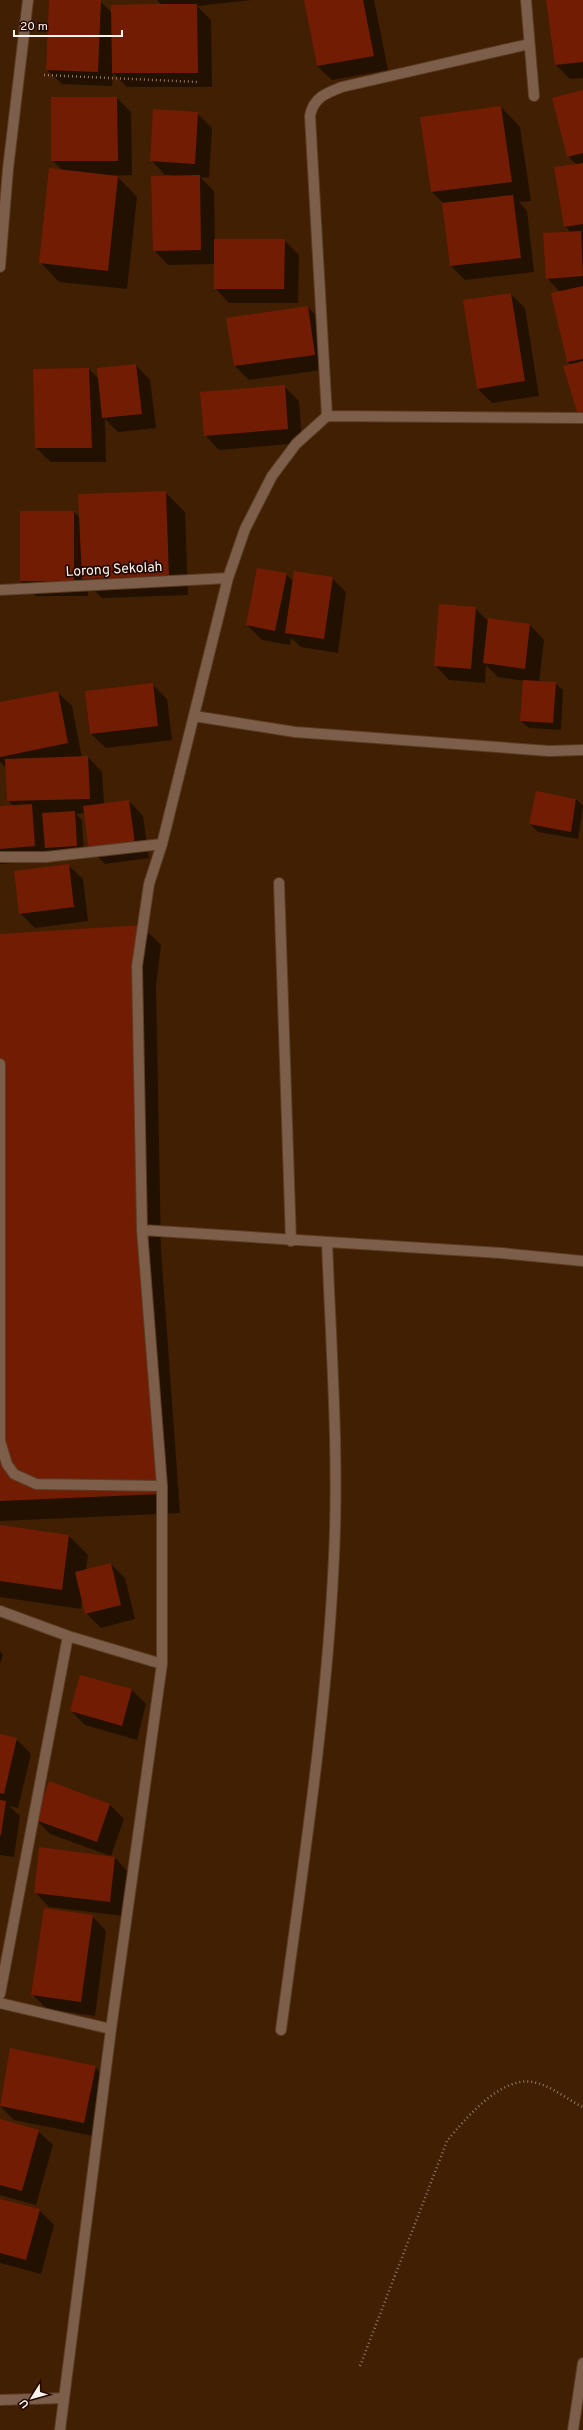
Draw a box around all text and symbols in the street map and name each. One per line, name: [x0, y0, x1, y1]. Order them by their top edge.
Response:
scale bar: [14, 12, 122, 38]
text: 20 m: [20, 19, 48, 35]
street label: Lorong Sekolah: [65, 559, 163, 581]
north arrow: [12, 2378, 52, 2418]
text: U: [17, 2396, 33, 2411]

